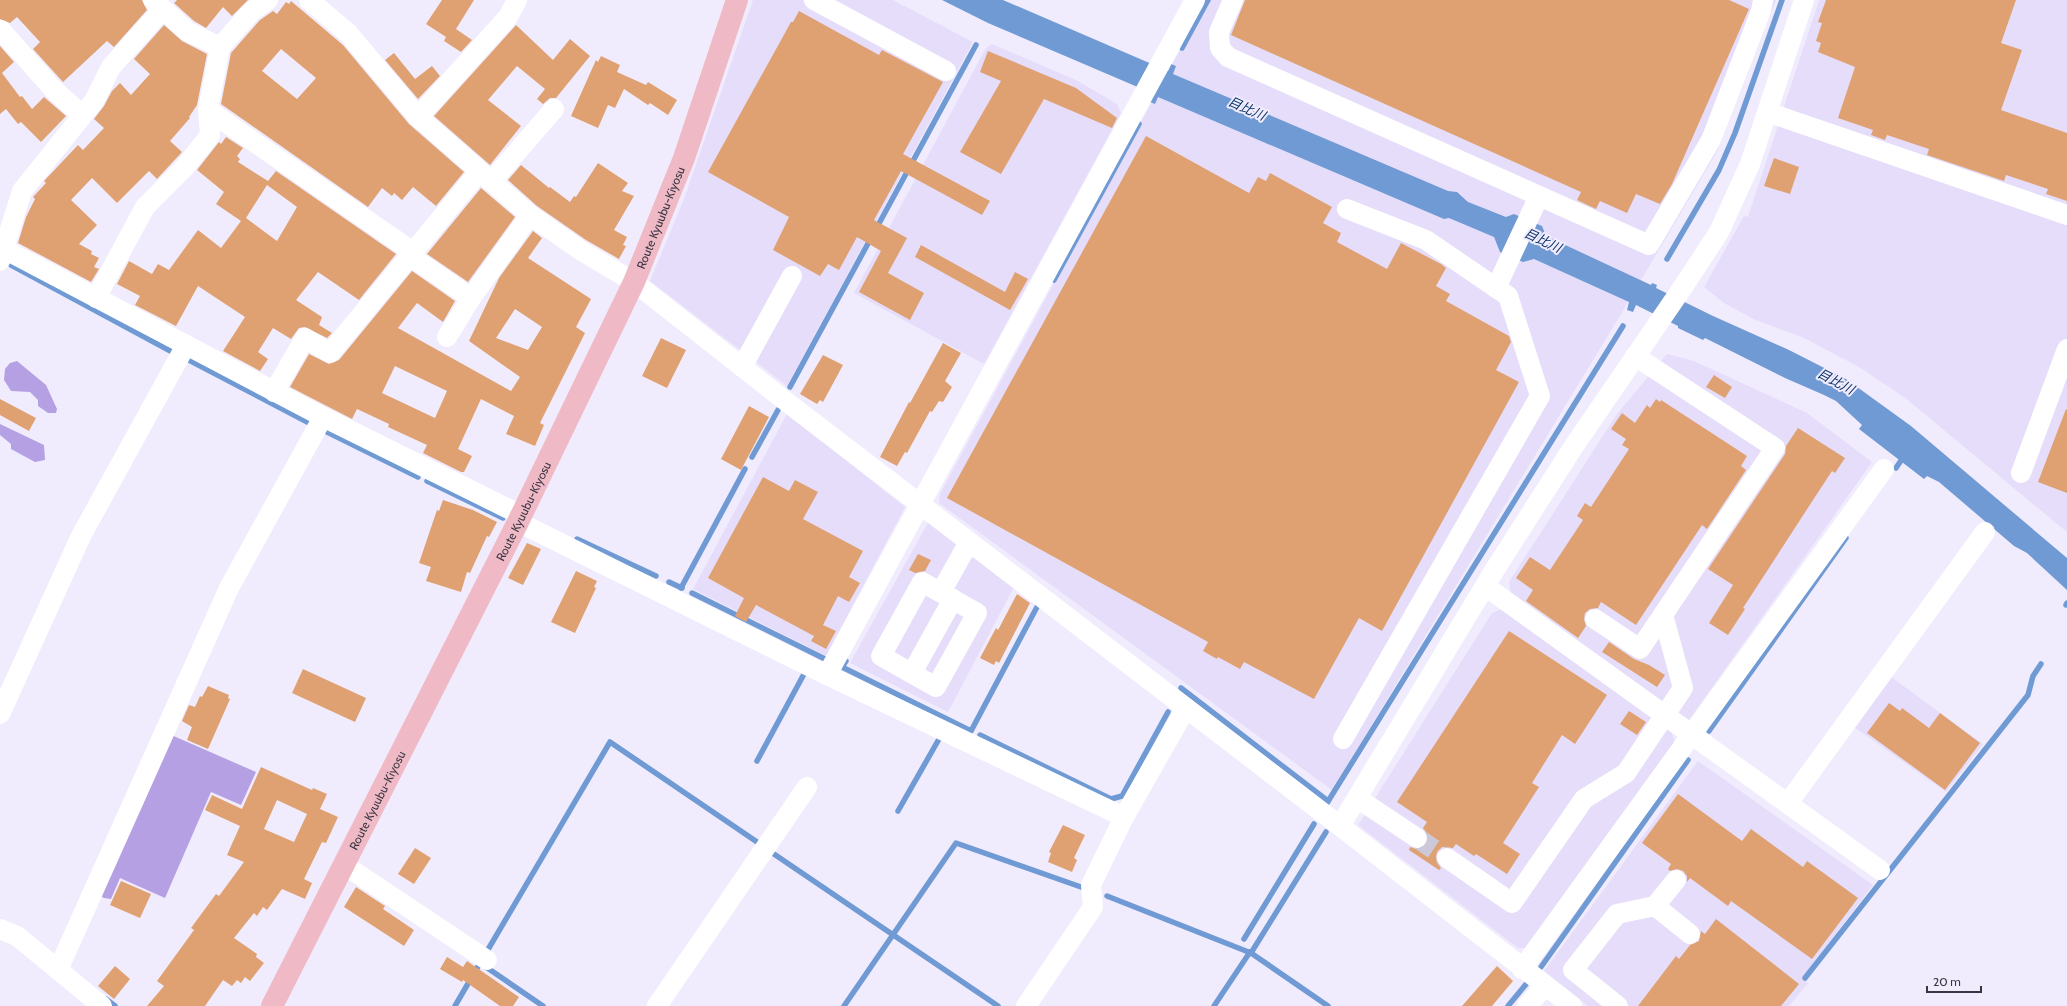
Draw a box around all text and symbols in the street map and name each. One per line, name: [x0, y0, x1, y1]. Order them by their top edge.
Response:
water label: 目比川: [1226, 93, 1270, 124]
street label: Route Kyuubu-Kiyosu: [633, 164, 687, 271]
water label: 目比川: [1522, 225, 1566, 256]
water label: 目比川: [1815, 365, 1859, 398]
street label: Route Kyuubu-Kiyosu: [492, 459, 554, 563]
street label: Route Kyuubu-Kiyosu: [345, 748, 408, 852]
scale bar: [1927, 968, 1981, 994]
text: 20 m: [1933, 974, 1961, 989]

